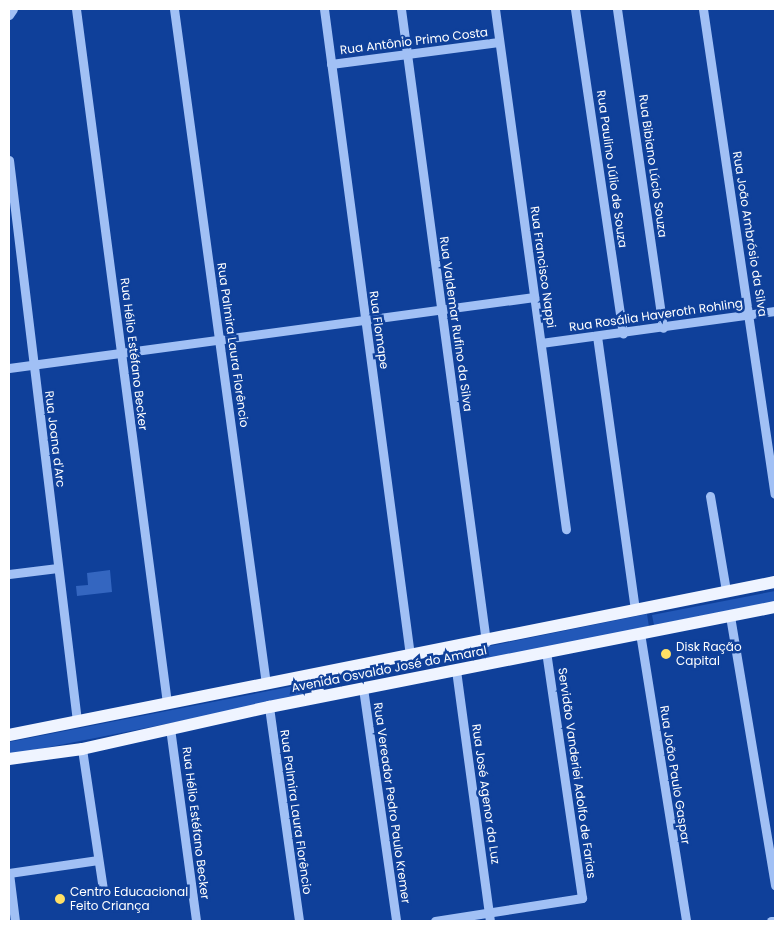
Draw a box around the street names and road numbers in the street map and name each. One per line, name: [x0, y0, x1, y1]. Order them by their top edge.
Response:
street label: Rua Antônio Primo Costa: [339, 25, 489, 57]
street label: Rua Paulino Júlio de Souza: [594, 89, 630, 249]
street label: Rua Bibiano Lúcio Souza: [636, 94, 670, 238]
street label: Rua João Ambrósio da Silva: [730, 150, 770, 318]
street label: Rua Francisco Nappi: [527, 205, 559, 329]
street label: Rua Valdemar Rufino da Silva: [437, 235, 475, 413]
street label: Rua Palmira Laura Florêncio: [214, 262, 252, 428]
street label: Rua Hélio Estéfano Becker: [117, 277, 151, 431]
street label: Rua Flomape: [366, 290, 392, 370]
street label: Rua Rosália Haveroth Rohling: [568, 296, 744, 334]
street label: Rua Joana d'Arc: [42, 390, 68, 488]
street label: Avenida Osvaldo José do Amaral: [290, 643, 488, 695]
street label: Servidão Vanderiei Adolfo de Farias: [555, 667, 599, 879]
street label: Rua Vereador Pedro Paulo Kremer: [371, 701, 413, 905]
street label: Rua João Paulo Gaspar: [657, 705, 693, 845]
street label: Rua José Agenor da Luz: [469, 723, 503, 865]
street label: Rua Palmira Laura Florêncio: [277, 729, 315, 895]
street label: Rua Hélio Estéfano Becker: [179, 746, 213, 900]

